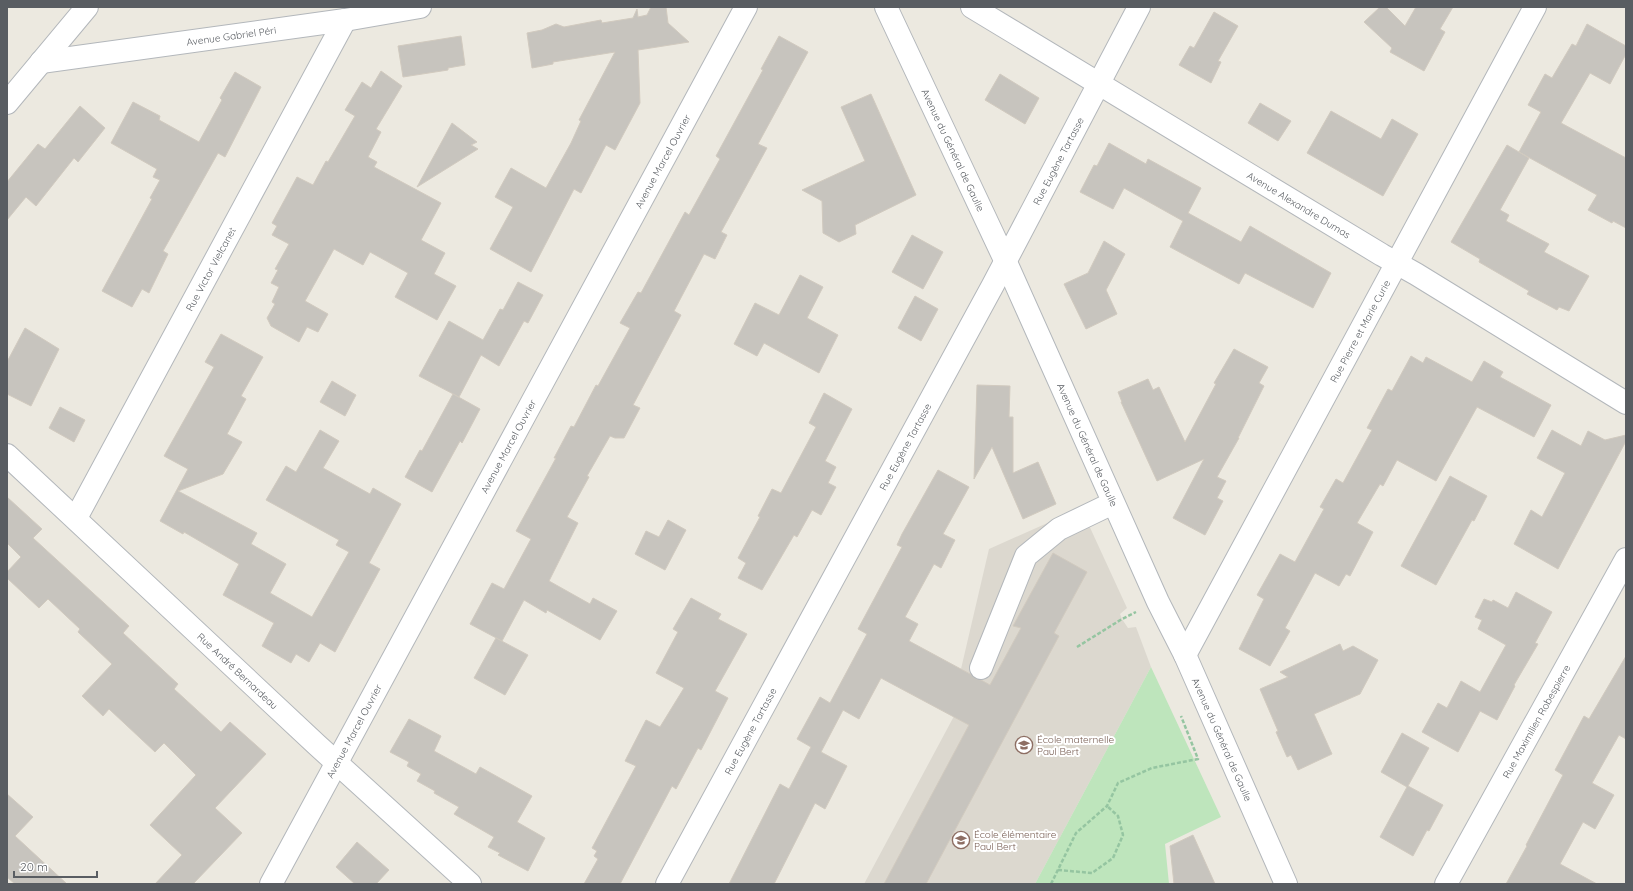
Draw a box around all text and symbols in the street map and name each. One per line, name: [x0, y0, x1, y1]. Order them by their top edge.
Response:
street label: Avenue Gabriel Péri: [186, 24, 277, 49]
street label: Avenue du Général de Gaulle: [918, 87, 987, 214]
street label: Avenue Marcel Ouvrier: [632, 112, 694, 211]
street label: Rue Eugène Tartasse: [1030, 115, 1087, 207]
street label: Avenue Alexandre Dumas: [1244, 169, 1353, 242]
street label: Rue Victor Vielcanet: [183, 225, 239, 313]
street label: Rue Pierre et Marie Curie: [1327, 278, 1393, 385]
street label: Avenue du Général de Gaulle: [1054, 381, 1121, 509]
street label: Avenue Marcel Ouvrier: [478, 397, 539, 496]
street label: Rue Eugène Tartasse: [877, 401, 935, 493]
street label: Rue André Bernardeau: [194, 630, 281, 712]
street label: Rue Maximilien Robespierre: [1500, 662, 1573, 781]
street label: Avenue du Général de Gaulle: [1189, 676, 1255, 804]
street label: Avenue Marcel Ouvrier: [324, 682, 385, 781]
street label: Rue Eugène Tartasse: [722, 685, 780, 777]
place label: École maternelle Paul Bert: [1037, 733, 1114, 758]
school or university icon: École maternelle Paul Bert: [1014, 735, 1034, 755]
place label: École élémentaire Paul Bert: [974, 828, 1057, 853]
school or university icon: École élémentaire Paul Bert: [951, 830, 971, 850]
scale bar: [14, 853, 97, 879]
text: 20 m: [20, 859, 48, 874]

